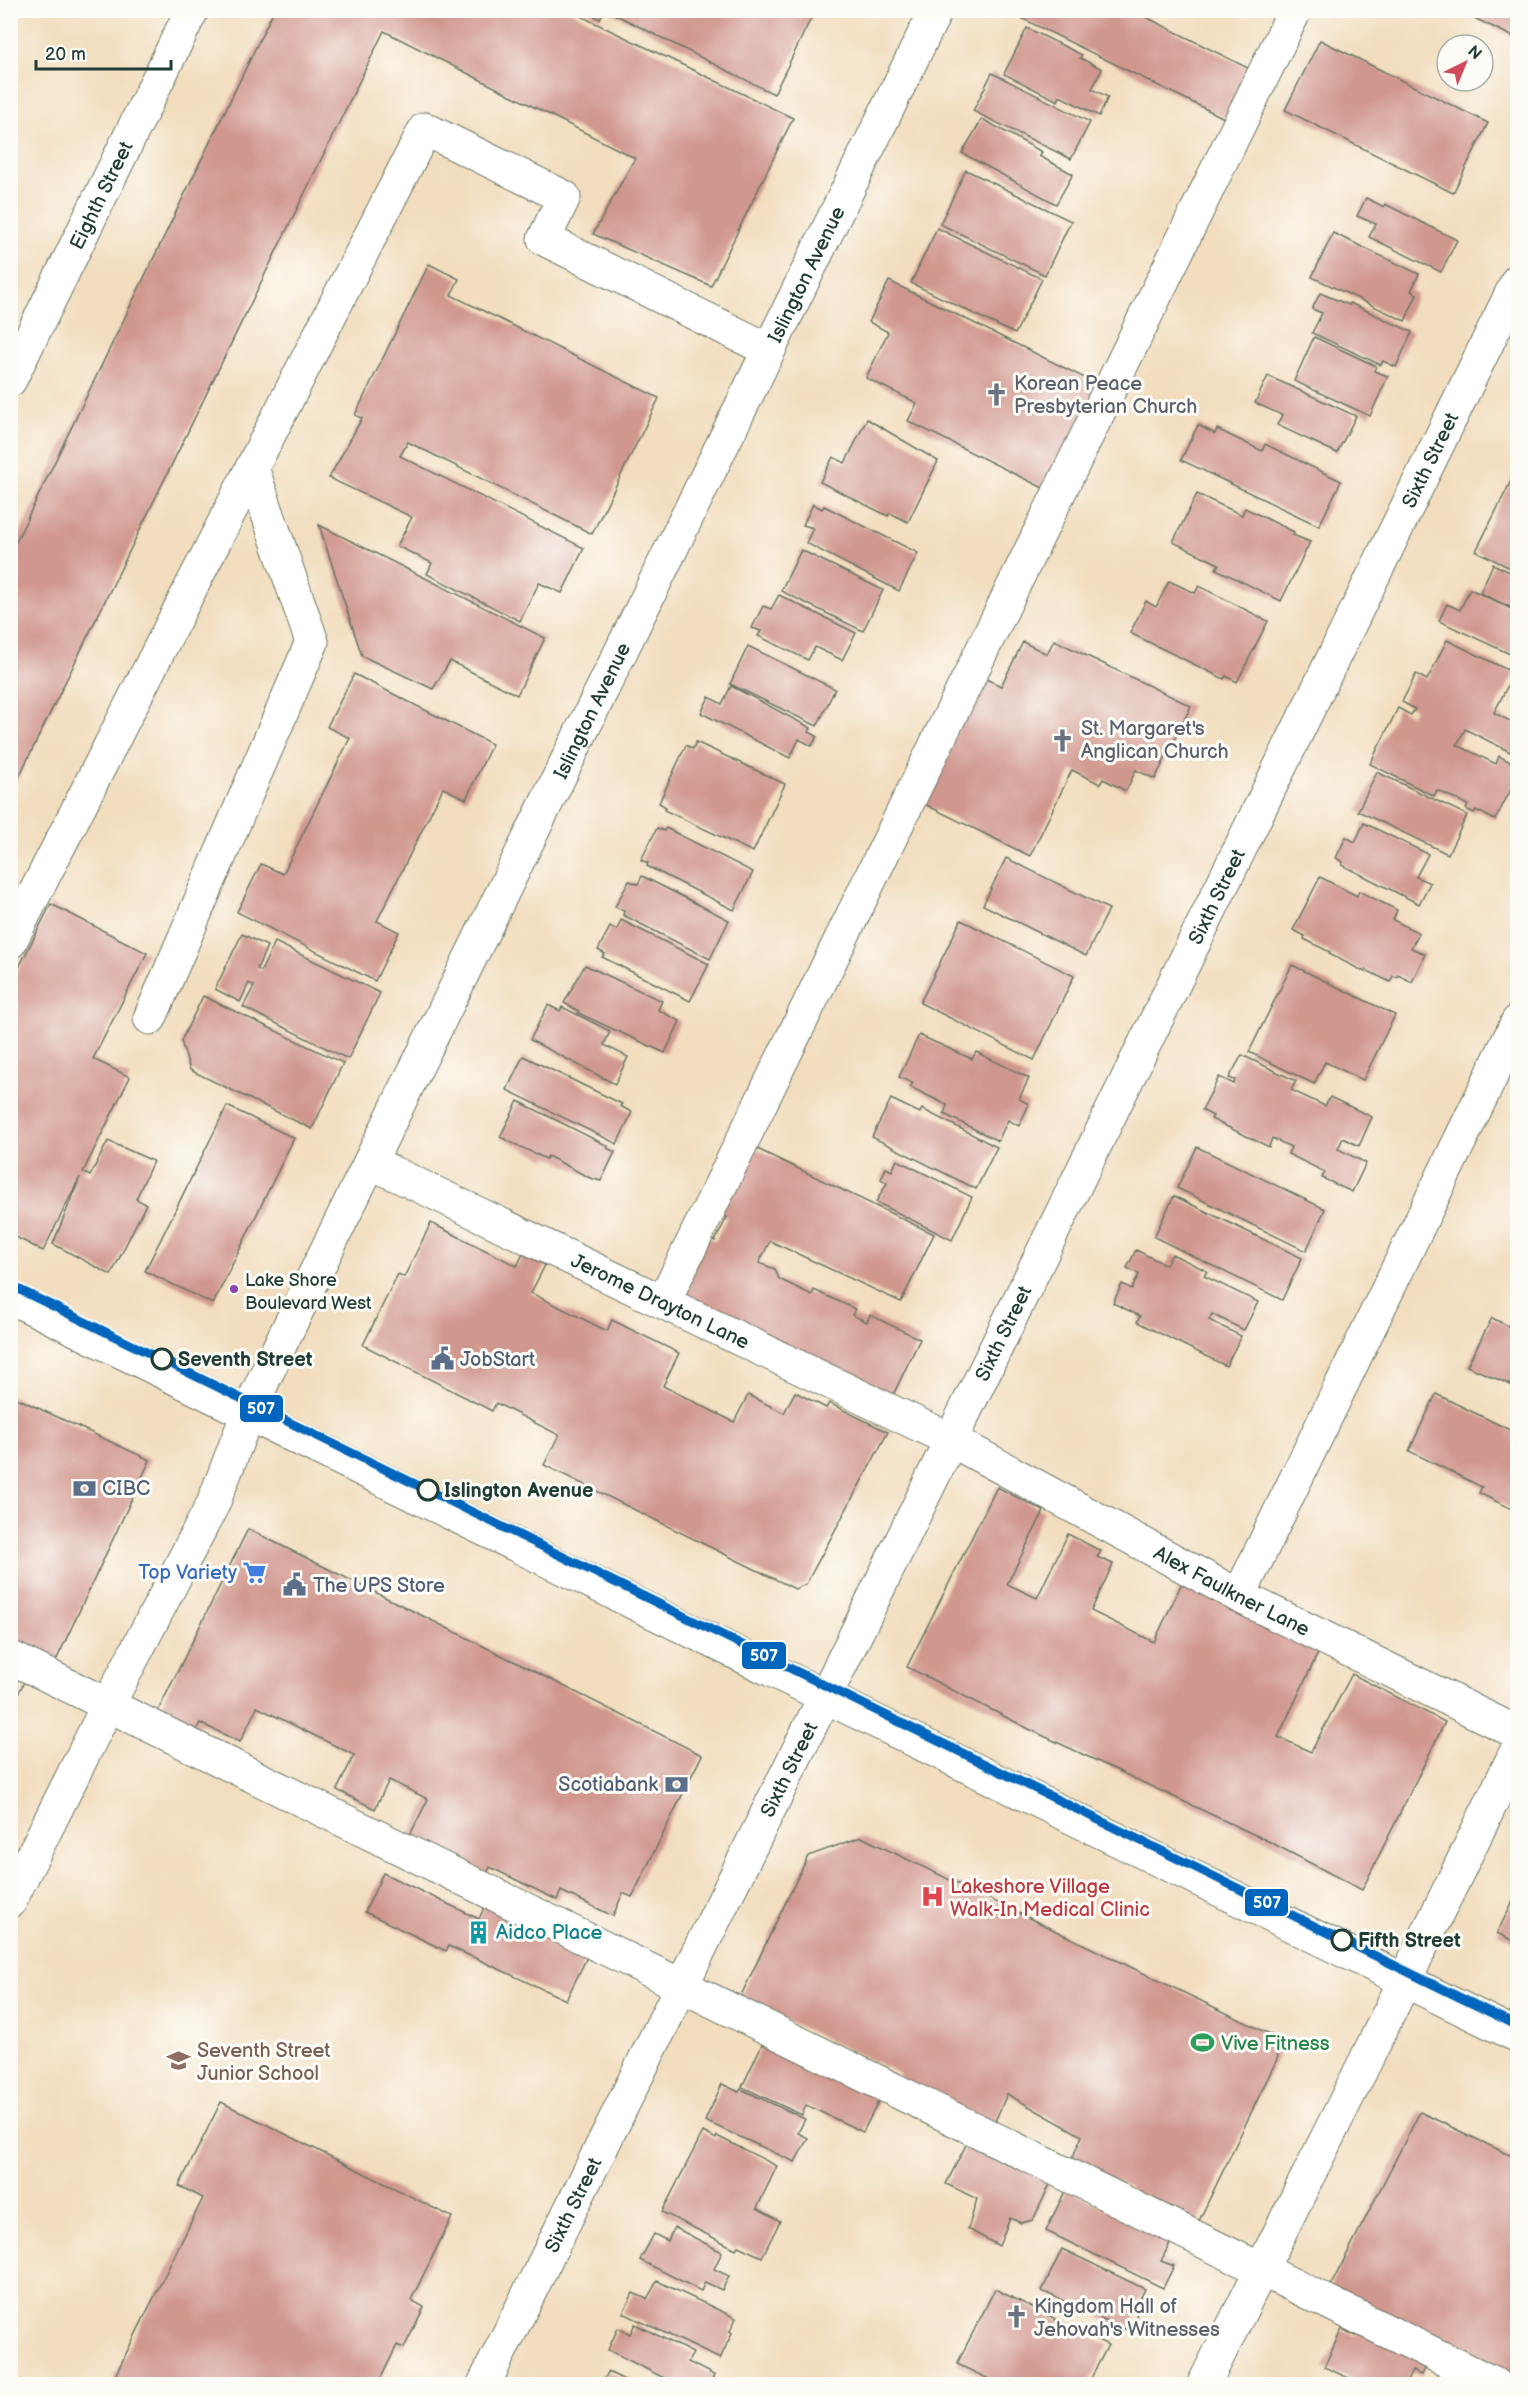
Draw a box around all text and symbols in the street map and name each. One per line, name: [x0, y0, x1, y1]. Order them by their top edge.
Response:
scale bar: [36, 33, 171, 71]
north arrow: [1435, 33, 1495, 93]
text: N: [1463, 42, 1485, 64]
text: 20 m: [45, 44, 86, 65]
street label: Eighth Street: [65, 138, 139, 254]
street label: Islington Avenue: [763, 203, 851, 347]
place label: Korean Peace Presbyterian Church: [1014, 372, 1197, 419]
church icon: Korean Peace Presbyterian Church: [983, 381, 1009, 407]
street label: Sixth Street: [1397, 409, 1464, 512]
street label: Islington Avenue: [549, 639, 636, 783]
place label: St. Margaret's Anglican Church: [1081, 717, 1229, 764]
church icon: St. Margaret's Anglican Church: [1050, 727, 1076, 753]
street label: Sixth Street: [1184, 845, 1251, 949]
street label: Jerome Drayton Lane: [567, 1249, 753, 1355]
place label: Lake Shore Boulevard West: [245, 1270, 372, 1314]
street label: Sixth Street: [970, 1282, 1037, 1385]
marker: Lake Shore Boulevard West: [228, 1283, 240, 1295]
public building icon: JobStart: [429, 1346, 455, 1372]
marker: Seventh Street: [151, 1348, 173, 1370]
place label: Seventh Street: [178, 1348, 313, 1372]
place label: JobStart: [460, 1348, 535, 1372]
line badge: 507: [239, 1394, 284, 1423]
text: 507: [247, 1400, 275, 1419]
bank icon: CIBC: [71, 1475, 97, 1501]
place label: CIBC: [102, 1477, 150, 1501]
marker: Islington Avenue: [417, 1479, 439, 1501]
place label: Islington Avenue: [444, 1479, 593, 1503]
street label: Alex Faulkner Lane: [1150, 1541, 1314, 1642]
supermarket icon: Top Variety: [242, 1559, 268, 1585]
place label: Top Variety: [138, 1561, 237, 1585]
public building icon: The UPS Store: [282, 1572, 308, 1598]
place label: The UPS Store: [313, 1574, 445, 1598]
line badge: 507: [741, 1641, 787, 1670]
text: 507: [750, 1647, 778, 1666]
street label: Sixth Street: [756, 1718, 823, 1822]
bank icon: Scotiabank: [663, 1771, 689, 1797]
place label: Scotiabank: [558, 1773, 658, 1797]
place label: Lakeshore Village Walk-In Medical Clinic: [950, 1875, 1150, 1922]
hospital icon: Lakeshore Village Walk-In Medical Clinic: [919, 1884, 945, 1910]
line badge: 507: [1244, 1888, 1289, 1917]
text: 507: [1253, 1894, 1281, 1913]
building icon: Aidco Place: [465, 1919, 491, 1945]
place label: Aidco Place: [496, 1921, 603, 1945]
marker: Fifth Street: [1331, 1929, 1353, 1951]
place label: Fifth Street: [1358, 1929, 1461, 1953]
sports icon: Vive Fitness: [1190, 2030, 1216, 2056]
place label: Vive Fitness: [1221, 2032, 1330, 2056]
place label: Seventh Street Junior School: [197, 2039, 331, 2086]
school or university icon: Seventh Street Junior School: [166, 2048, 192, 2074]
street label: Sixth Street: [540, 2154, 607, 2257]
place label: Kingdom Hall of Jehovah's Witnesses: [1034, 2295, 1220, 2342]
church icon: Kingdom Hall of Jehovah's Witnesses: [1003, 2304, 1029, 2330]

